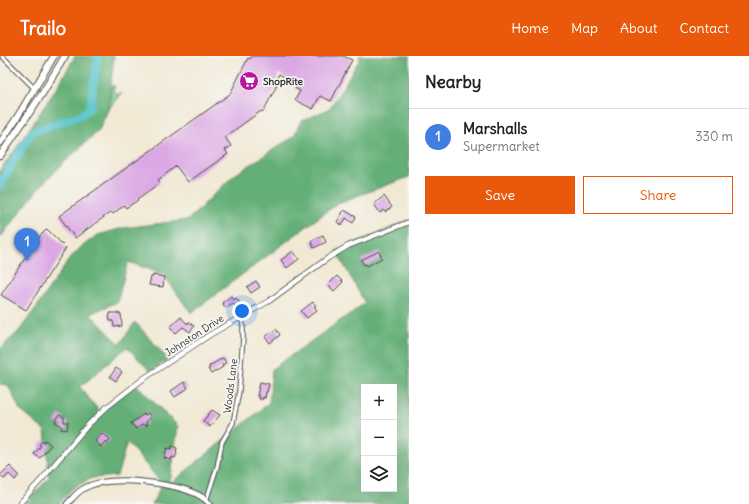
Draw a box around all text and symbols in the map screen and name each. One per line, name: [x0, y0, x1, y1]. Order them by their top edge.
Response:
text: Trailo: [20, 16, 66, 40]
text: Home: [511, 19, 549, 37]
text: Map: [571, 19, 598, 37]
text: About: [620, 19, 658, 37]
text: Contact: [680, 19, 729, 37]
supermarket icon: ShopRite: [238, 70, 260, 92]
text: Nearby: [425, 71, 481, 93]
place label: ShopRite: [263, 75, 303, 88]
text: Marshalls: [463, 119, 527, 138]
text: 1: [435, 128, 441, 145]
text: 330 m: [695, 128, 733, 145]
text: Supermarket: [463, 138, 540, 155]
button: Save: [425, 176, 575, 214]
button: Share: [583, 176, 733, 214]
pin: 1: [14, 228, 40, 261]
your location: [232, 301, 252, 321]
street label: Johnston Drive: [162, 312, 226, 359]
street label: Woods Lane: [221, 358, 240, 414]
map controls: [361, 384, 397, 492]
button: +: [361, 384, 397, 420]
button: −: [361, 420, 397, 456]
button: layers: [361, 456, 397, 492]

